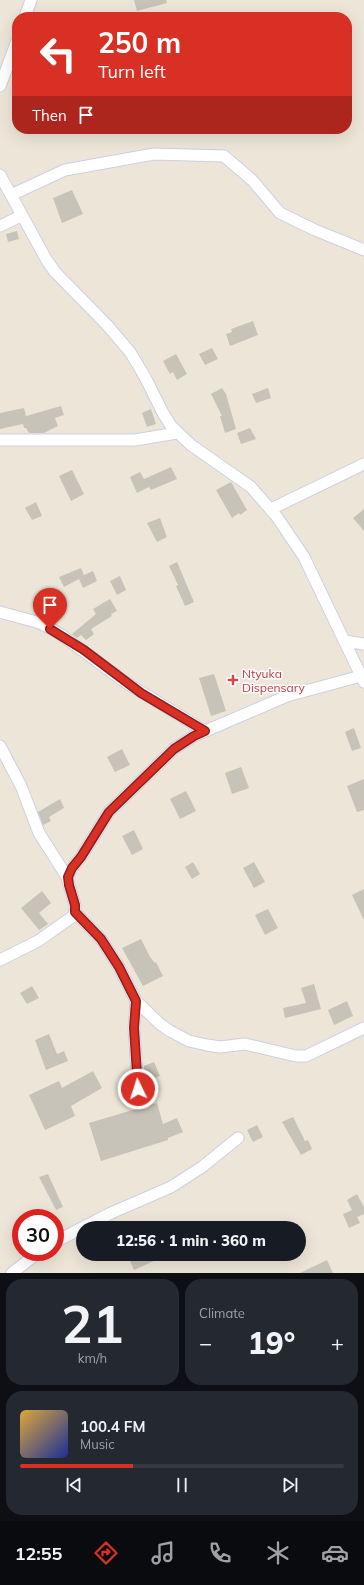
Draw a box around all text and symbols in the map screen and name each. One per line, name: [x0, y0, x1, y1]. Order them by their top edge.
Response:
text: 250 m: [98, 25, 181, 60]
icon: left: [32, 28, 84, 80]
text: Turn left: [98, 60, 166, 83]
icon: arrive: [75, 104, 97, 126]
text: Then: [32, 106, 67, 125]
pin: [33, 588, 67, 629]
icon: arrive: [39, 594, 61, 616]
place label: Ntyuka Dispensary: [242, 666, 305, 695]
marker: Ntyuka Dispensary: [227, 674, 239, 686]
position arrow: [117, 1068, 159, 1110]
speed limit sign: 30: [12, 1209, 64, 1261]
text: 12:56 · 1 min · 360 m: [116, 1231, 266, 1250]
text: 21: [61, 1291, 124, 1356]
text: Climate: [199, 1305, 245, 1321]
text: 19°: [248, 1324, 295, 1362]
text: −: [199, 1329, 212, 1357]
text: +: [331, 1329, 344, 1357]
text: km/h: [78, 1350, 107, 1366]
text: 100.4 FM: [80, 1417, 145, 1436]
text: Music: [80, 1436, 115, 1452]
icon: previous: [63, 1474, 85, 1496]
icon: pause: [171, 1474, 193, 1496]
icon: next: [279, 1474, 301, 1496]
icon: directions: [92, 1539, 120, 1567]
icon: music: [149, 1539, 177, 1567]
icon: phone: [206, 1539, 234, 1567]
icon: climate: [264, 1539, 292, 1567]
icon: car: [321, 1539, 349, 1567]
text: 12:55: [15, 1542, 62, 1565]

